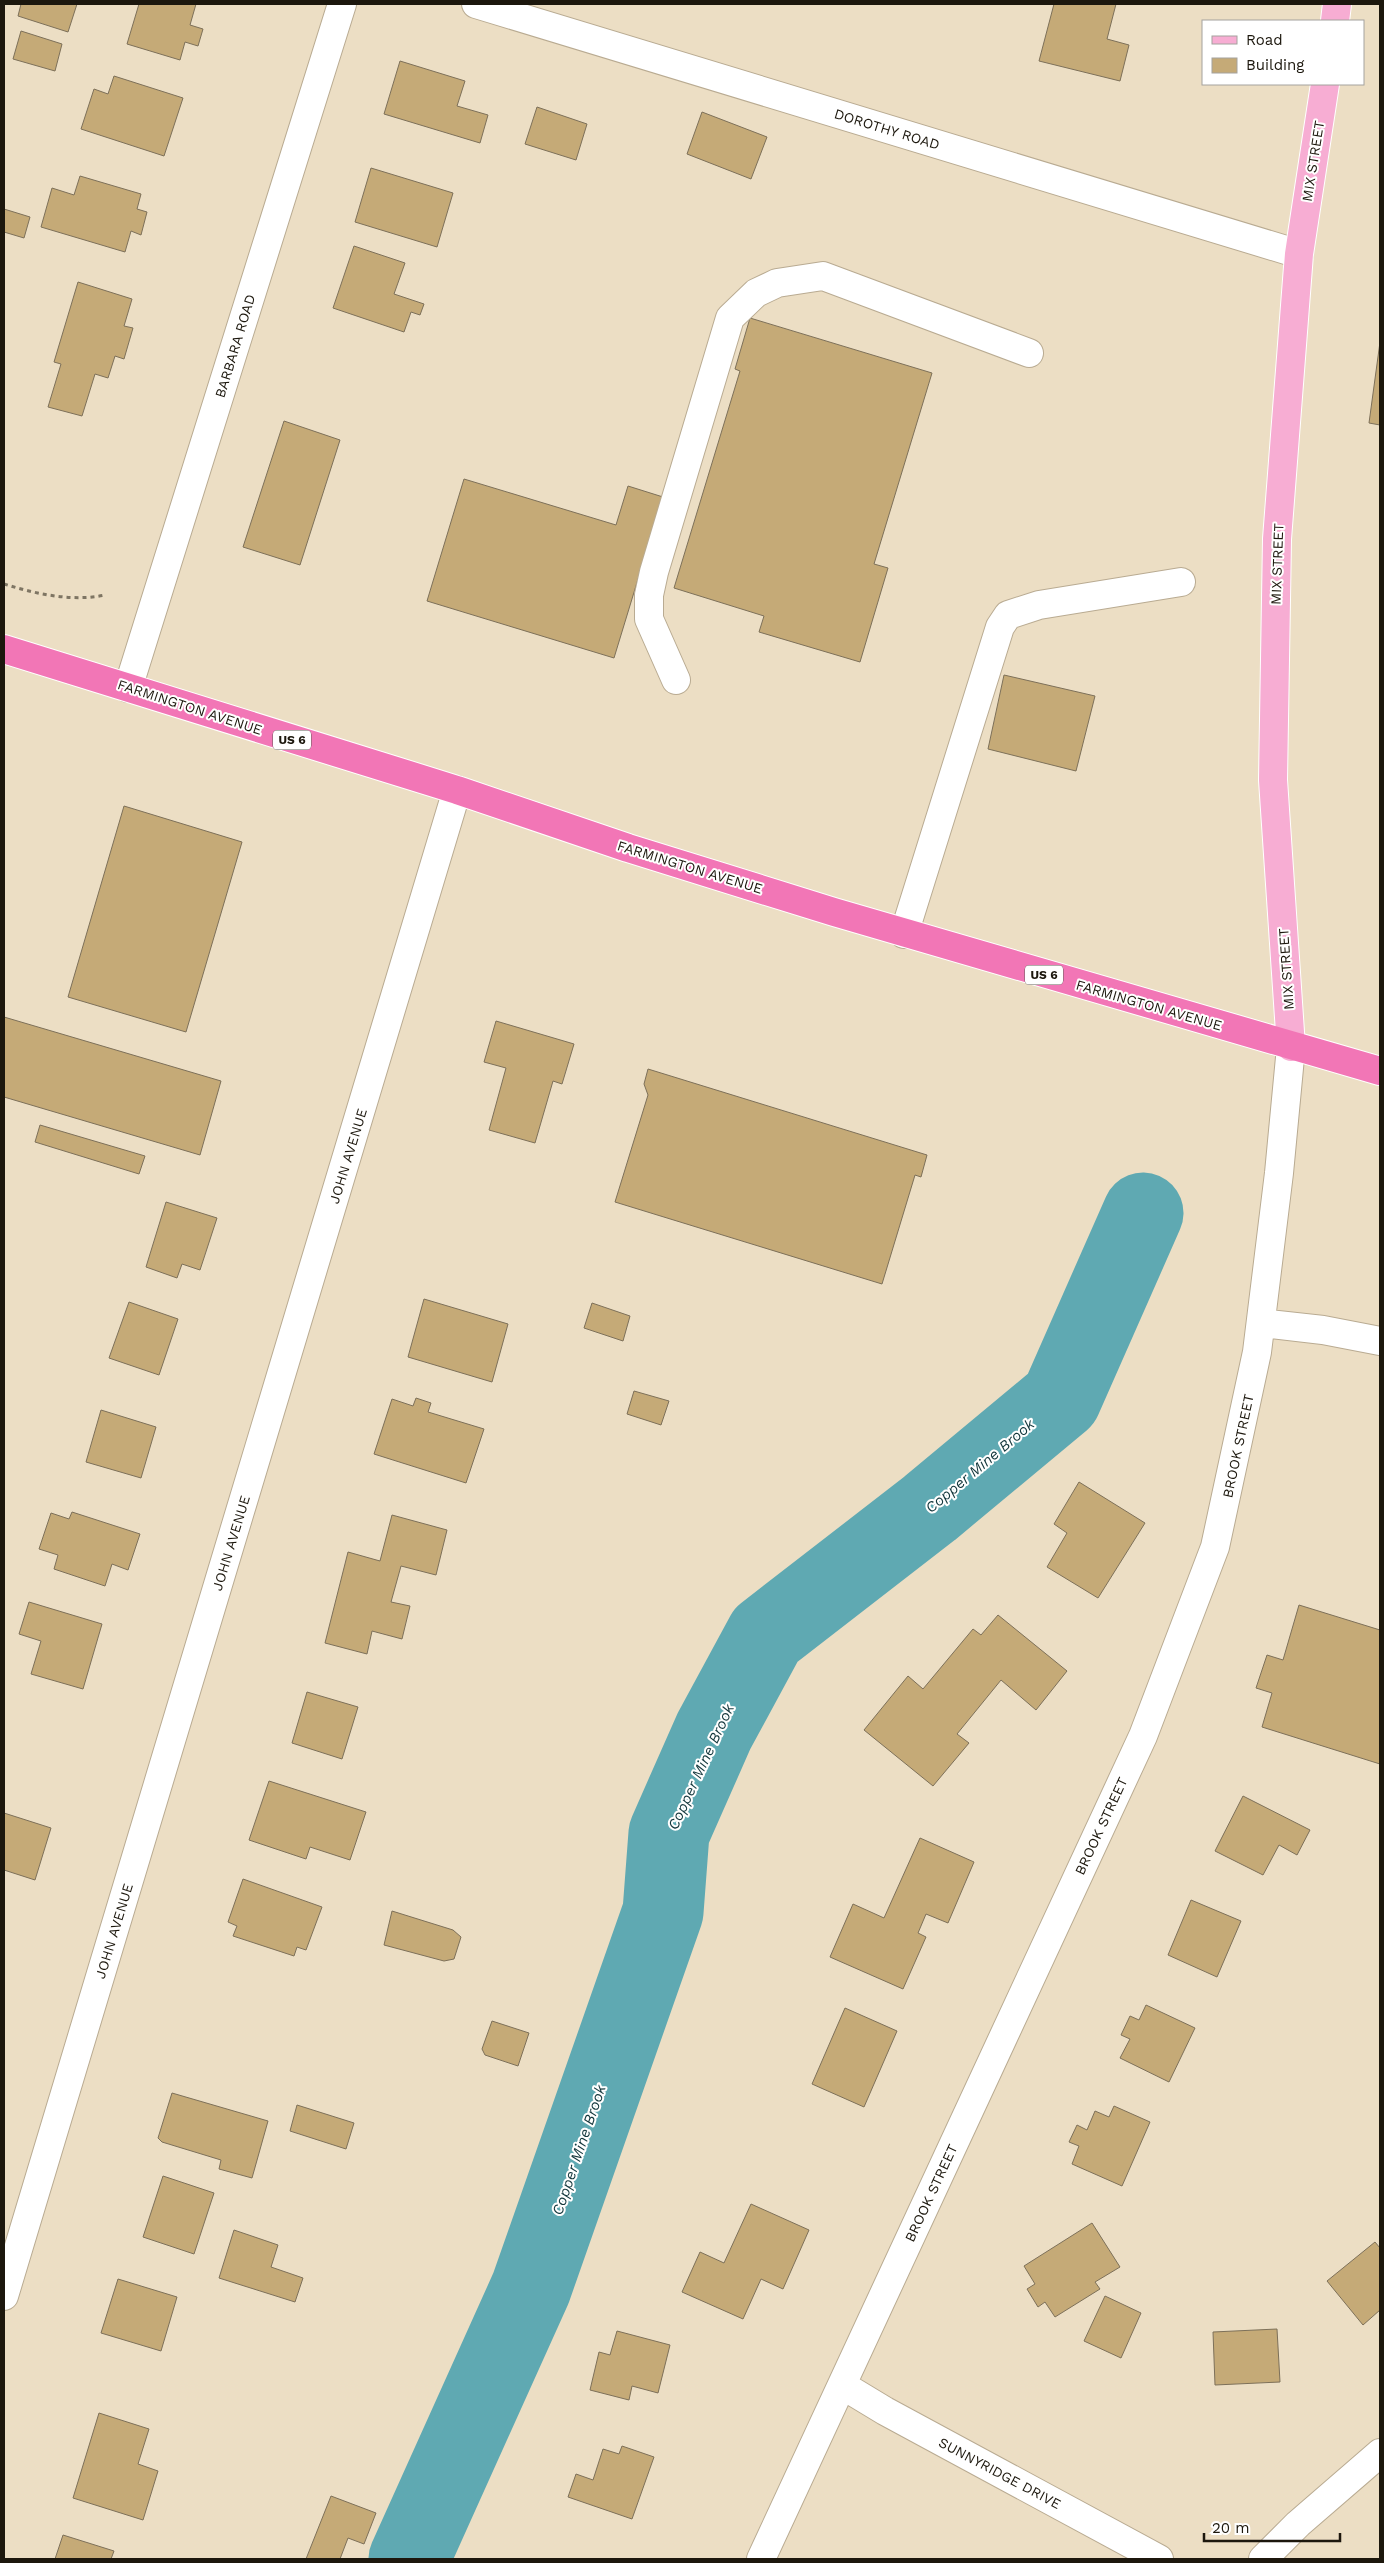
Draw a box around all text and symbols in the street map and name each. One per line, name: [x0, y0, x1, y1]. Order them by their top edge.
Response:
legend: [1202, 20, 1364, 85]
text: Road: [1246, 31, 1283, 49]
text: Building: [1246, 56, 1304, 74]
street label: DOROTHY ROAD: [832, 105, 942, 153]
street label: MIX STREET: [1299, 119, 1327, 203]
street label: BARBARA ROAD: [212, 292, 258, 400]
street label: MIX STREET: [1268, 522, 1286, 605]
street label: FARMINGTON AVENUE: [116, 676, 264, 738]
road number: US 6: [273, 730, 311, 750]
street label: FARMINGTON AVENUE: [615, 837, 765, 897]
street label: MIX STREET: [1275, 927, 1297, 1010]
road number: US 6: [1025, 966, 1063, 984]
street label: FARMINGTON AVENUE: [1074, 976, 1224, 1034]
street label: JOHN AVENUE: [326, 1106, 370, 1206]
street label: BROOK STREET: [1219, 1392, 1257, 1499]
water label: Copper Mine Brook: [922, 1415, 1039, 1517]
street label: JOHN AVENUE: [209, 1493, 253, 1593]
water label: Copper Mine Brook: [664, 1700, 738, 1833]
street label: BROOK STREET: [1071, 1774, 1131, 1877]
street label: JOHN AVENUE: [92, 1881, 136, 1981]
water label: Copper Mine Brook: [548, 2082, 610, 2218]
street label: BROOK STREET: [901, 2141, 961, 2244]
street label: SUNNYRIDGE DRIVE: [936, 2434, 1064, 2512]
scale bar: [1204, 2510, 1340, 2542]
text: 20 m: [1212, 2519, 1250, 2537]

